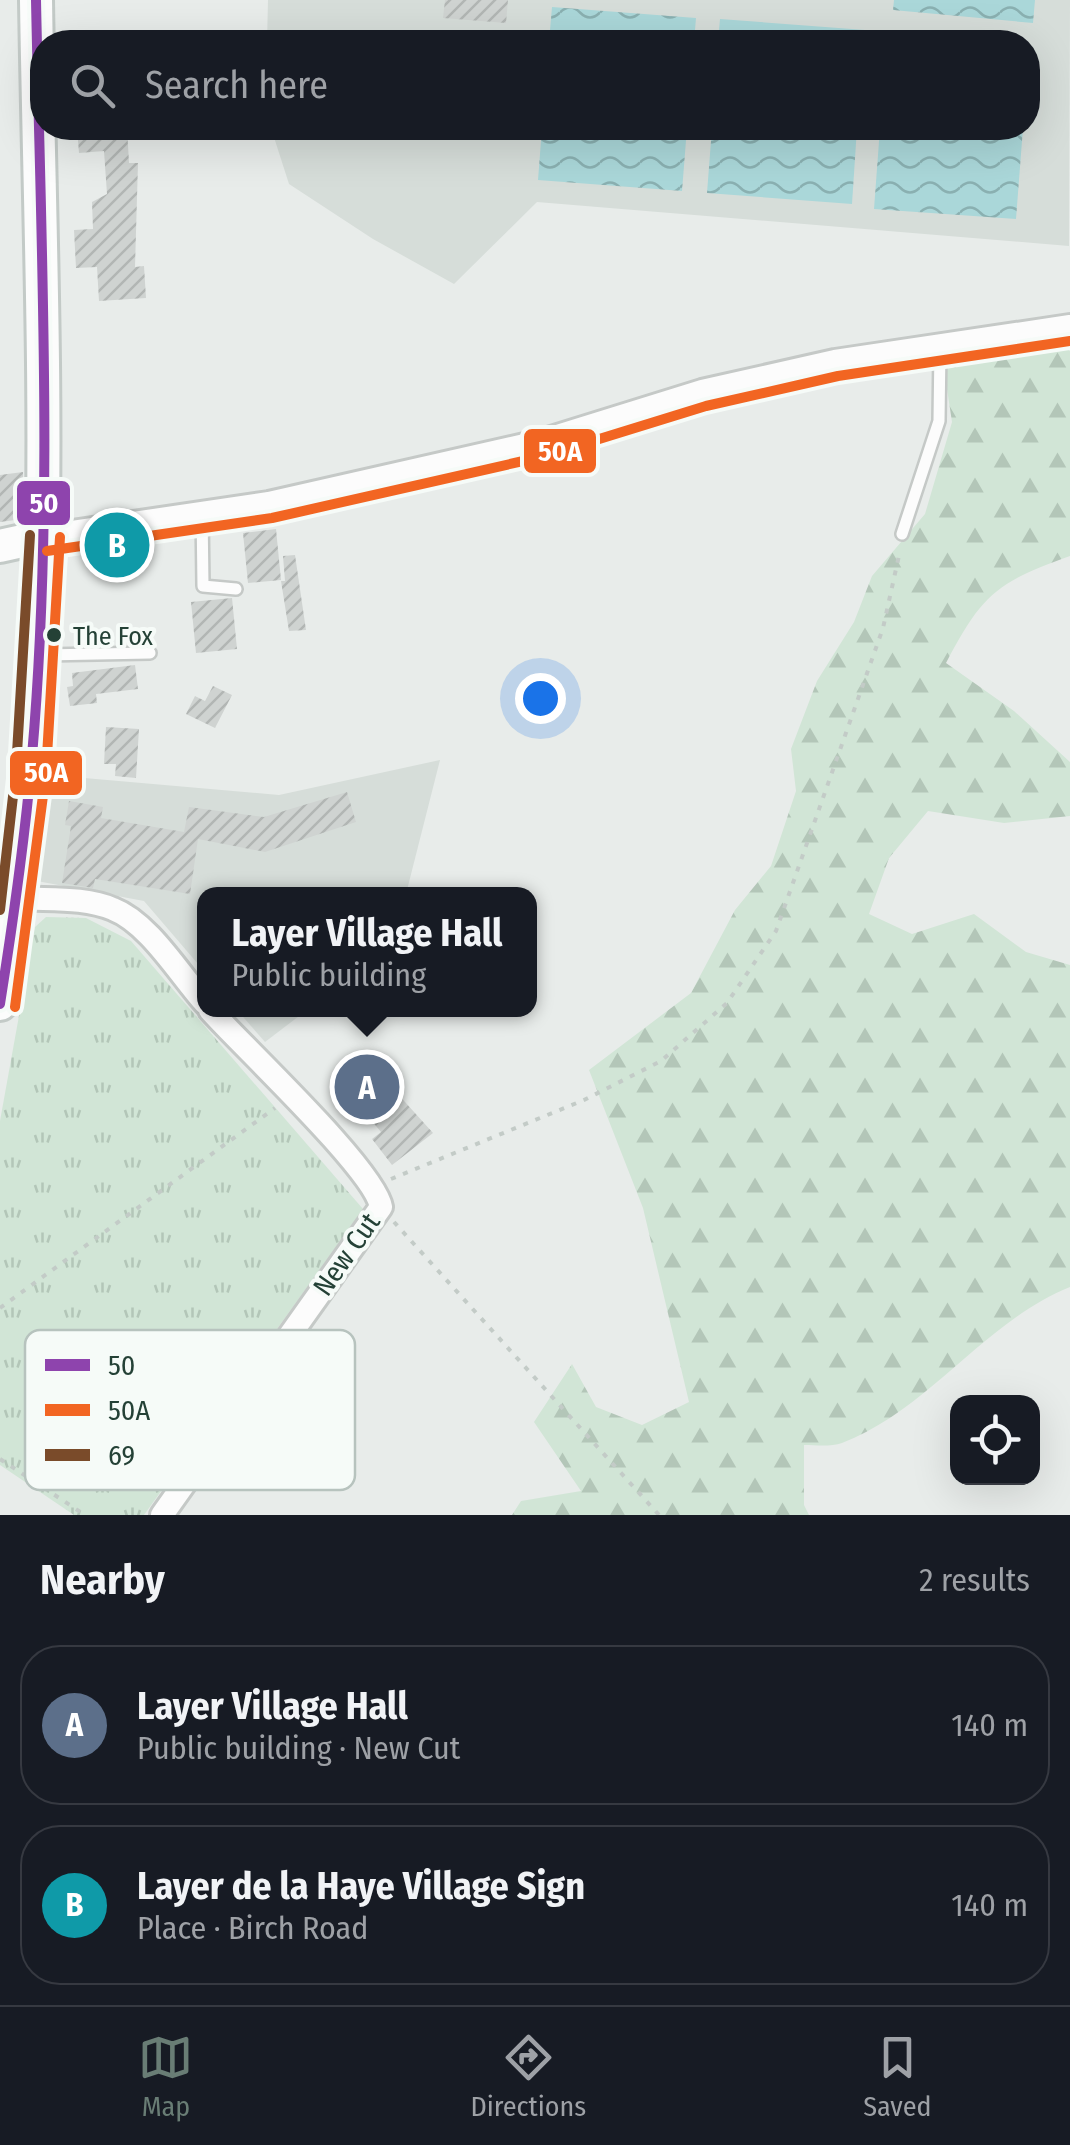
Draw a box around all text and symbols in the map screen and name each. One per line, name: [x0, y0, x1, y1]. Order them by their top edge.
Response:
search box: [30, 30, 1040, 140]
icon: search: [65, 58, 120, 113]
text: Search here: [145, 62, 328, 108]
line badge: 50A: [522, 427, 598, 475]
text: 50A: [538, 435, 583, 468]
line badge: 50: [15, 479, 72, 527]
text: 50: [29, 487, 59, 520]
pin: B: [84, 508, 150, 582]
place label: The Fox: [73, 621, 154, 652]
marker: The Fox: [44, 625, 64, 645]
your location: [515, 673, 566, 724]
line badge: 50A: [8, 749, 84, 797]
text: 50A: [24, 756, 69, 789]
popup: [197, 887, 537, 1017]
text: Layer Village Hall: [232, 910, 502, 956]
text: Public building: [232, 956, 426, 994]
pin: A: [334, 1050, 400, 1124]
street label: New Cut: [306, 1206, 387, 1302]
legend: [25, 1330, 355, 1490]
text: 50: [108, 1349, 135, 1382]
text: 50A: [108, 1394, 150, 1427]
map controls: [950, 1395, 1040, 1485]
button: locate: [950, 1395, 1040, 1485]
text: 69: [108, 1439, 135, 1472]
text: Nearby: [40, 1555, 165, 1605]
text: 2 results: [919, 1561, 1030, 1599]
text: Layer Village Hall: [137, 1683, 408, 1729]
text: A: [66, 1706, 83, 1744]
text: 140 m: [951, 1706, 1028, 1744]
text: Public building · New Cut: [137, 1729, 460, 1767]
text: Layer de la Haye Village Sign: [137, 1863, 585, 1909]
text: B: [66, 1886, 83, 1924]
text: 140 m: [951, 1886, 1028, 1924]
text: Place · Birch Road: [137, 1909, 368, 1947]
tab: Map: [138, 2030, 193, 2123]
tab: Directions: [470, 2030, 586, 2123]
tab: Saved: [863, 2030, 932, 2123]

